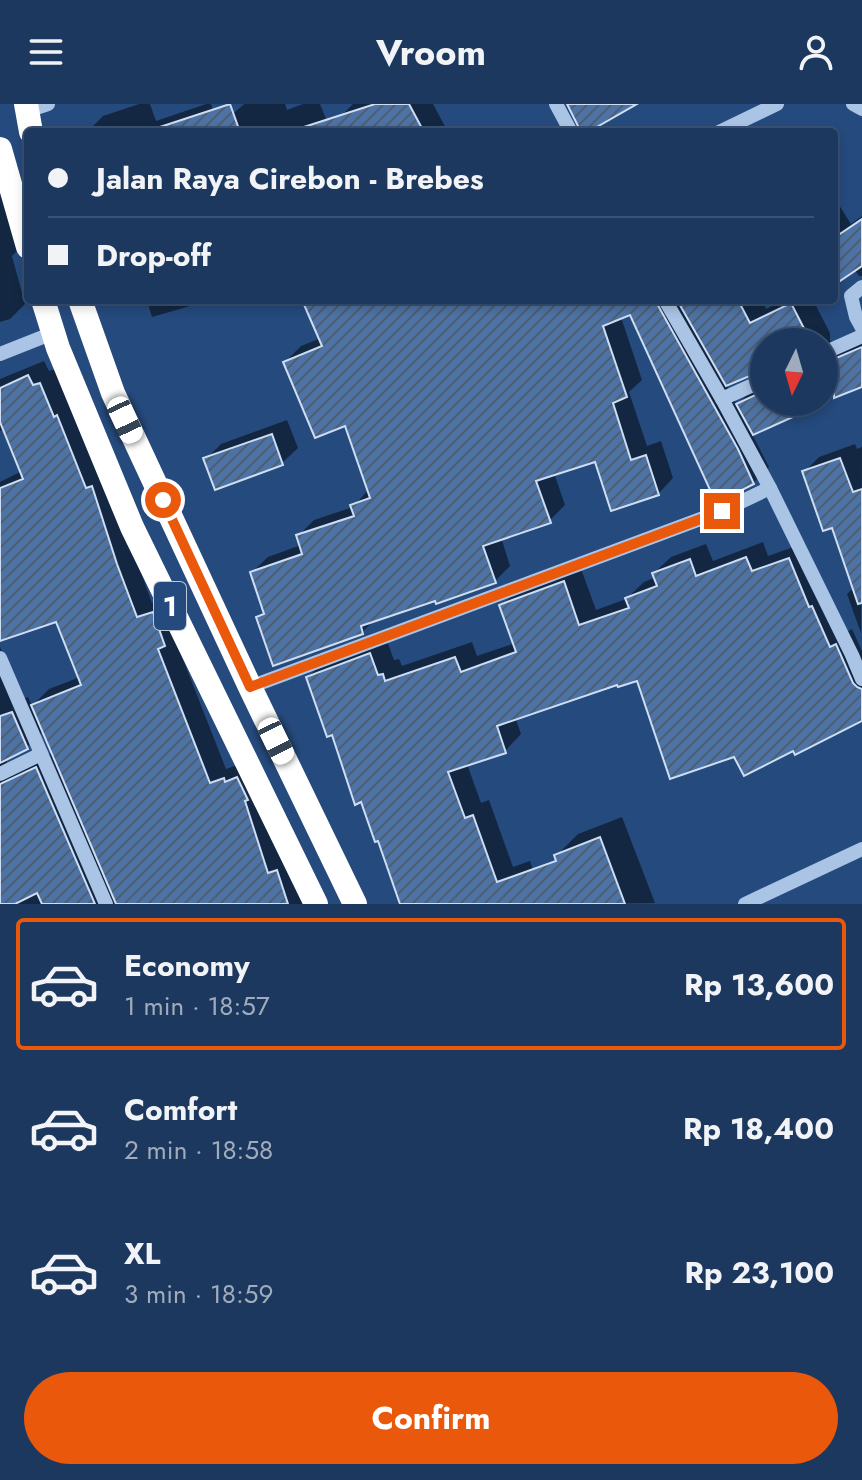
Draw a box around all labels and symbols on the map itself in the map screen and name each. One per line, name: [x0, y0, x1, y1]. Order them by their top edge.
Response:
north arrow: [750, 328, 838, 416]
car: [104, 393, 146, 447]
route start: [145, 482, 181, 518]
route end: [704, 493, 740, 529]
road number: 1: [154, 582, 186, 630]
car: [255, 714, 297, 768]

